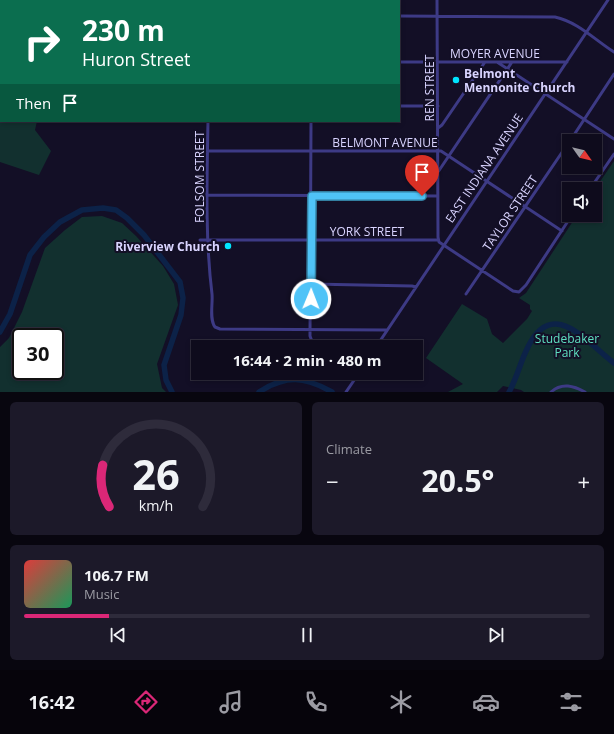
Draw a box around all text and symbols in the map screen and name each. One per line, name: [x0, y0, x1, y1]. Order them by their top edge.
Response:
text: 230 m: [82, 11, 165, 49]
icon: right: [16, 16, 68, 68]
street label: MOYER AVENUE: [450, 45, 540, 62]
text: Huron Street: [82, 47, 190, 71]
street label: REN STREET: [421, 54, 438, 121]
place label: Belmont Mennonite Church: [464, 65, 576, 96]
marker: Belmont Mennonite Church: [451, 75, 461, 85]
icon: arrive: [59, 92, 81, 114]
text: Then: [16, 93, 51, 113]
street label: EAST INDIANA AVENUE: [441, 110, 527, 226]
street label: FOLSOM STREET: [191, 131, 208, 223]
street label: BELMONT AVENUE: [332, 134, 438, 151]
north arrow: [562, 134, 602, 174]
map controls: [562, 134, 602, 222]
pin: [405, 155, 439, 196]
icon: arrive: [411, 161, 433, 183]
street label: TAYLOR STREET: [478, 172, 542, 254]
button: sound: [562, 182, 602, 222]
street label: YORK STREET: [330, 223, 405, 240]
place label: Riverview Church: [115, 238, 220, 255]
marker: Riverview Church: [223, 241, 233, 251]
position arrow: [290, 278, 332, 320]
speed limit sign: 30: [12, 328, 64, 380]
park label: Studebaker Park: [535, 330, 599, 361]
text: 16:44 · 2 min · 480 m: [233, 350, 381, 370]
text: Climate: [326, 440, 372, 458]
text: 26: [132, 445, 180, 501]
text: 20.5°: [422, 460, 494, 501]
text: −: [326, 466, 339, 496]
text: +: [577, 466, 590, 496]
text: km/h: [139, 495, 173, 514]
text: 106.7 FM: [84, 565, 149, 585]
text: Music: [84, 585, 119, 603]
icon: previous: [107, 624, 129, 646]
icon: pause: [296, 624, 318, 646]
icon: next: [485, 624, 507, 646]
icon: directions: [132, 688, 160, 716]
icon: music: [217, 688, 245, 716]
icon: phone: [302, 688, 330, 716]
icon: climate: [387, 688, 415, 716]
icon: car: [472, 688, 500, 716]
icon: filters: [557, 688, 585, 716]
text: 16:42: [29, 690, 75, 714]

